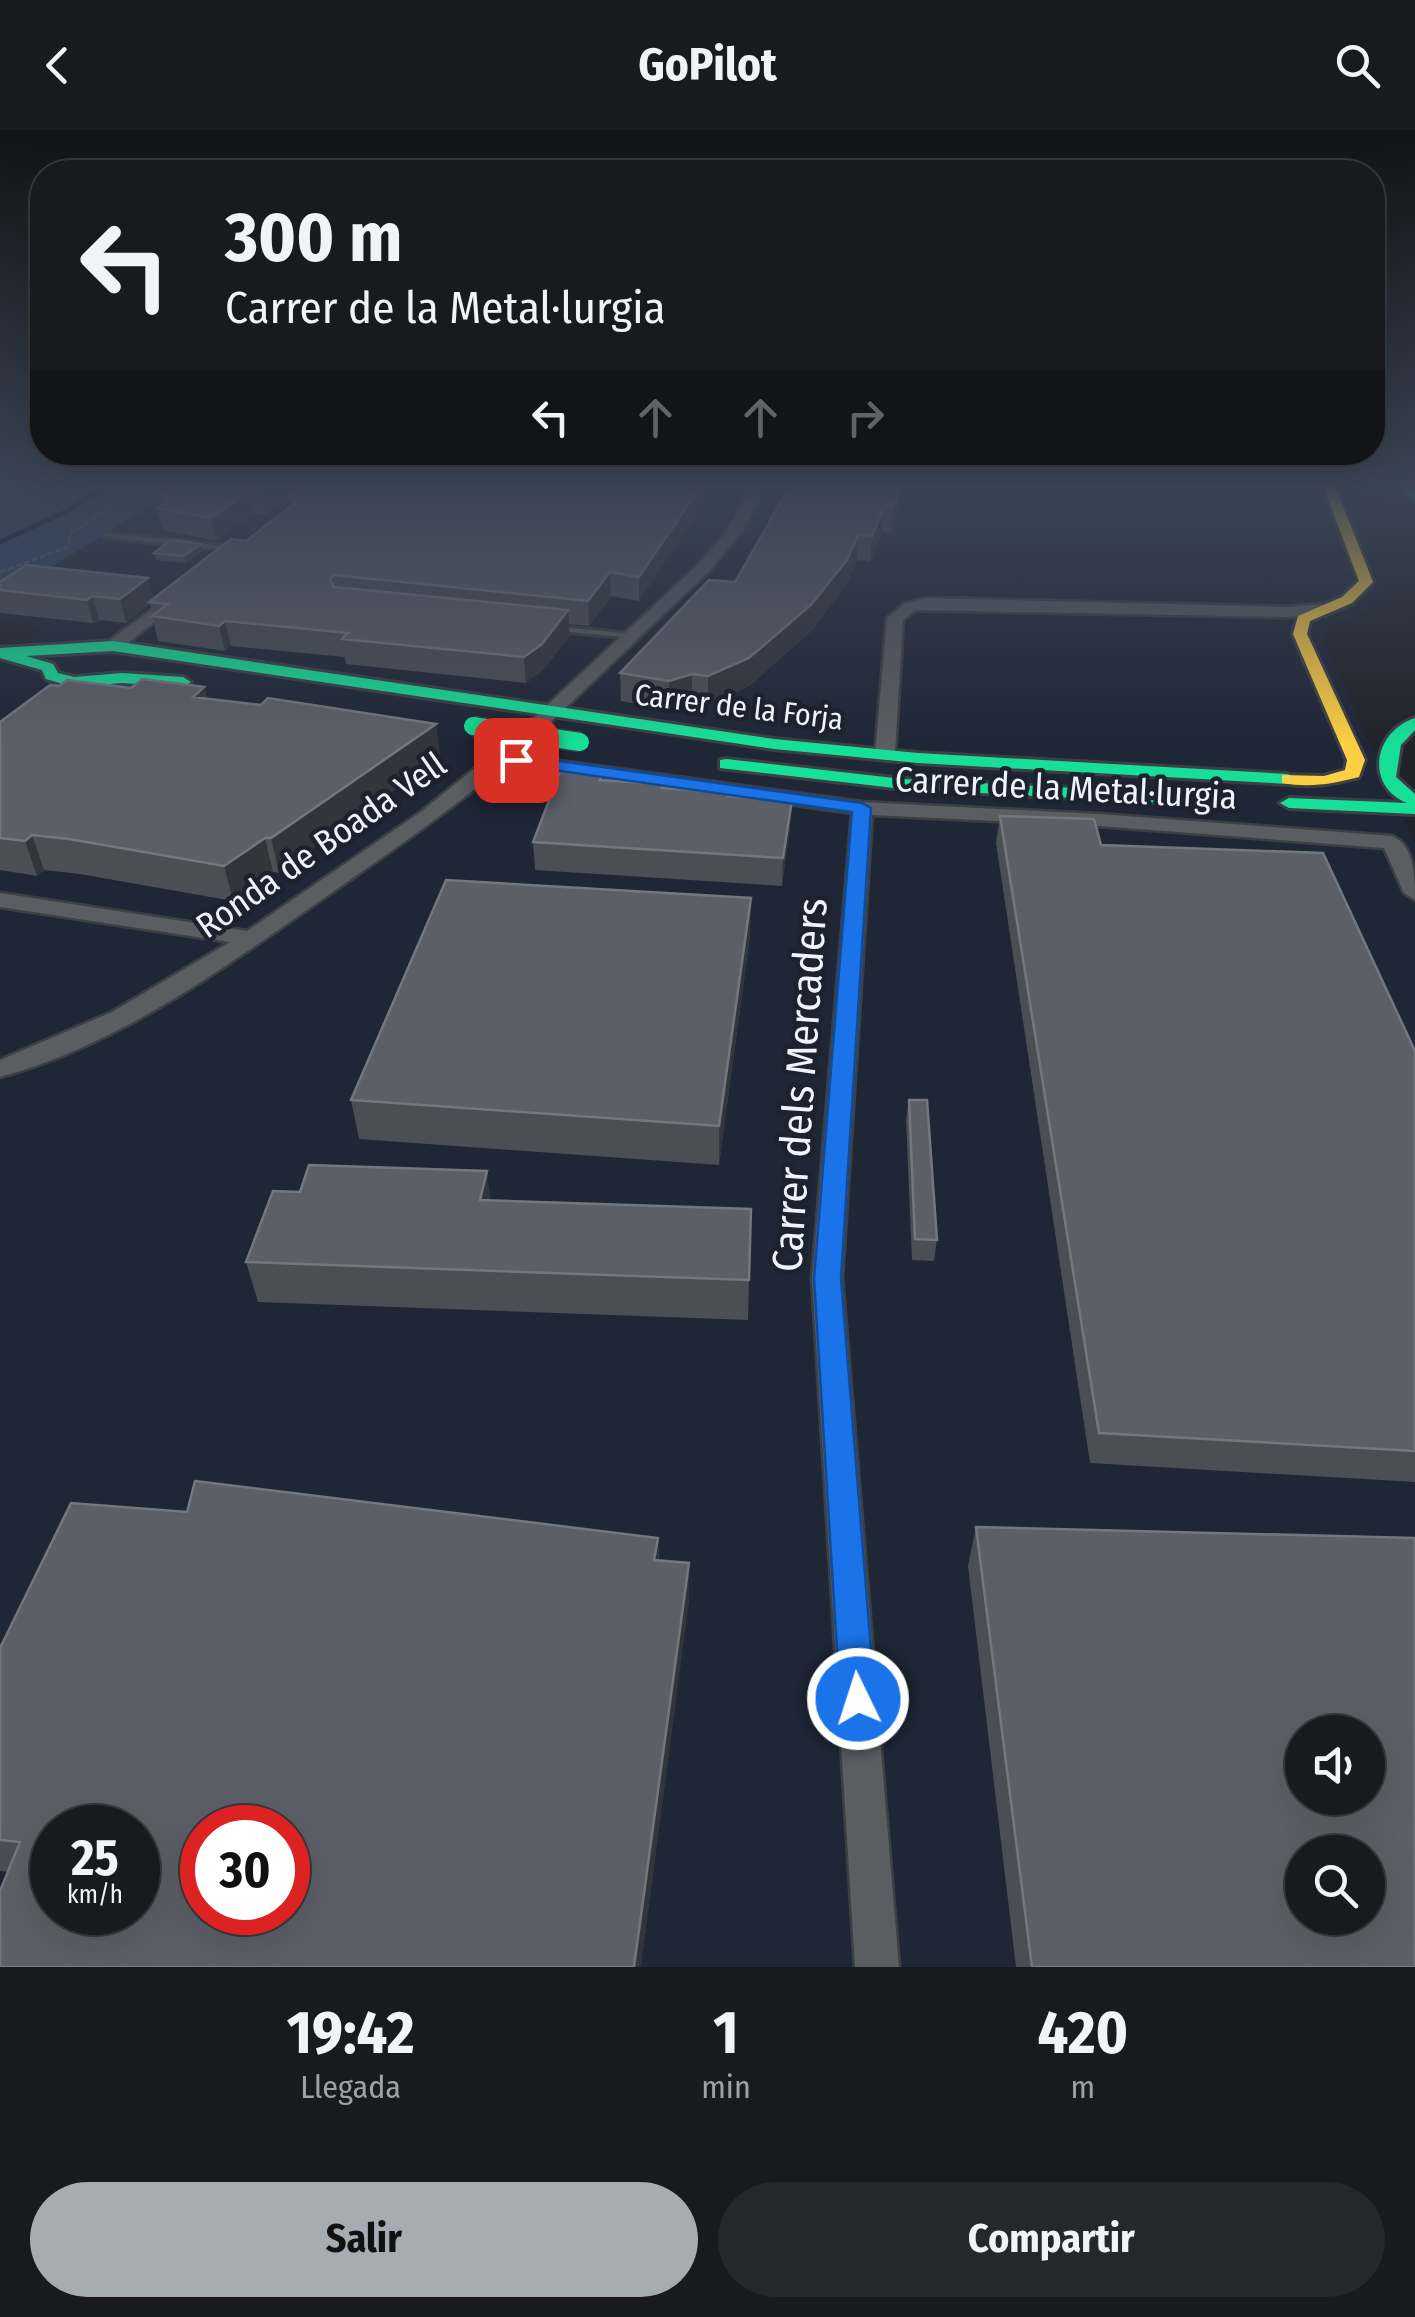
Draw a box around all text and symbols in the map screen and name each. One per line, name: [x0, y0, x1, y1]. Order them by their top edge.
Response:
icon: back: [30, 38, 85, 93]
text: GoPilot: [638, 38, 777, 92]
icon: search: [1330, 38, 1385, 93]
text: 300 m: [225, 196, 403, 280]
icon: left: [60, 200, 190, 330]
text: Carrer de la Metal·lurgia: [225, 281, 666, 335]
icon: left: [523, 390, 578, 445]
icon: ahead: [628, 390, 683, 445]
icon: ahead: [733, 390, 788, 445]
icon: right: [838, 390, 893, 445]
street label: Carrer de la Forja: [633, 676, 845, 738]
pin: [474, 718, 559, 803]
icon: arrive: [489, 733, 544, 788]
street label: Ronda de Boada Vell: [188, 743, 454, 947]
street label: Carrer de la Metal·lurgia: [894, 758, 1238, 818]
street label: Carrer dels Mercaders: [762, 896, 838, 1274]
position arrow: [806, 1647, 910, 1751]
map controls: [1285, 1715, 1385, 1935]
button: sound: [1285, 1715, 1385, 1815]
speed limit sign: 30: [180, 1805, 310, 1935]
text: 25: [71, 1828, 119, 1888]
button: search: [1285, 1835, 1385, 1935]
text: km/h: [67, 1880, 123, 1910]
text: 19:42: [287, 1997, 415, 2069]
text: 1: [713, 1997, 739, 2069]
text: 420: [1038, 1997, 1128, 2069]
text: Llegada: [300, 2068, 401, 2106]
text: min: [701, 2068, 751, 2106]
text: m: [1071, 2068, 1095, 2106]
button: Salir: [30, 2182, 698, 2297]
button: Compartir: [718, 2182, 1385, 2297]

